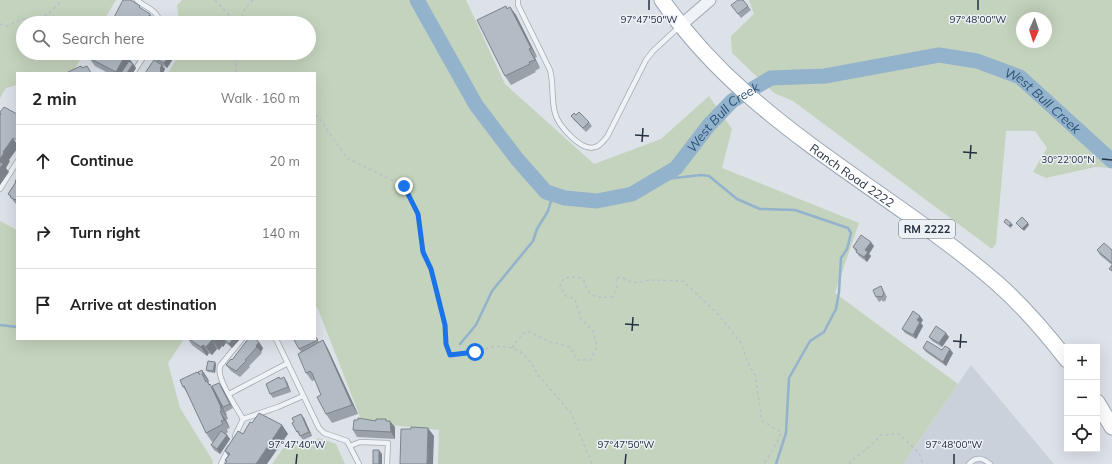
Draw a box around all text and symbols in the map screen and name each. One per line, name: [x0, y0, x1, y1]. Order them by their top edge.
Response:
north arrow: [1016, 12, 1052, 48]
text: 97°47'50"W: [621, 13, 677, 26]
text: 97°48'00"W: [950, 13, 1006, 26]
search box: [16, 16, 316, 60]
icon: search: [30, 27, 52, 49]
text: Search here: [62, 29, 144, 48]
water label: West Bull Creek: [1002, 64, 1084, 137]
water label: West Bull Creek: [683, 79, 762, 155]
text: 2 min: [32, 88, 77, 109]
text: Walk · 160 m: [221, 90, 300, 106]
street label: Ranch Road 2222: [807, 140, 898, 210]
icon: ahead: [32, 150, 54, 172]
text: Continue: [70, 151, 133, 170]
text: 20 m: [270, 153, 300, 169]
text: 30°22'00"N: [1041, 153, 1095, 166]
route end: [395, 177, 413, 195]
road number: RM 2222: [899, 220, 955, 238]
icon: right: [32, 222, 54, 244]
text: Turn right: [70, 223, 140, 242]
text: 140 m: [262, 225, 300, 241]
icon: arrive: [32, 294, 54, 316]
text: Arrive at destination: [70, 295, 217, 314]
route start: [466, 343, 484, 361]
map controls: [1064, 344, 1100, 452]
button: +: [1064, 344, 1100, 380]
button: −: [1064, 380, 1100, 416]
button: locate: [1064, 416, 1100, 452]
text: 97°47'40"W: [269, 438, 325, 451]
text: 97°47'50"W: [598, 438, 654, 451]
text: 97°48'00"W: [926, 438, 982, 451]

